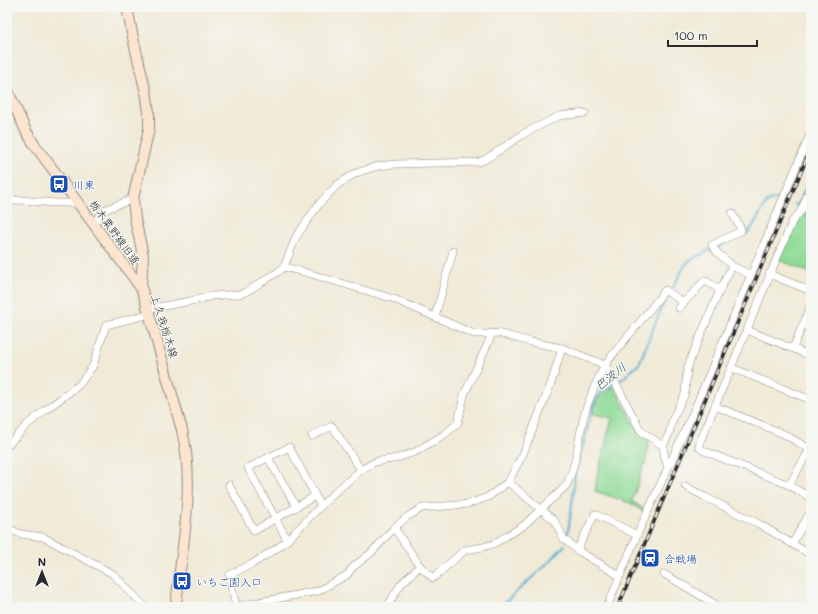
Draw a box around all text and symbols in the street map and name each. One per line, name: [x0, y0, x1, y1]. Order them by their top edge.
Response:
scale bar: [668, 22, 757, 48]
text: 100 m: [674, 27, 708, 43]
bus stop icon: 川東: [48, 173, 70, 195]
place label: 川東: [73, 177, 95, 192]
street label: 栃木粟野線旧道: [86, 196, 144, 268]
street label: 上久我栃木線: [148, 292, 182, 360]
water label: 巴波川: [591, 359, 629, 393]
station icon: 合戦場: [639, 547, 661, 569]
place label: 合戦場: [664, 551, 697, 566]
north arrow: [22, 552, 62, 592]
text: N: [38, 554, 46, 569]
bus stop icon: いちご園入口: [171, 570, 193, 592]
place label: いちご園入口: [196, 574, 262, 589]

